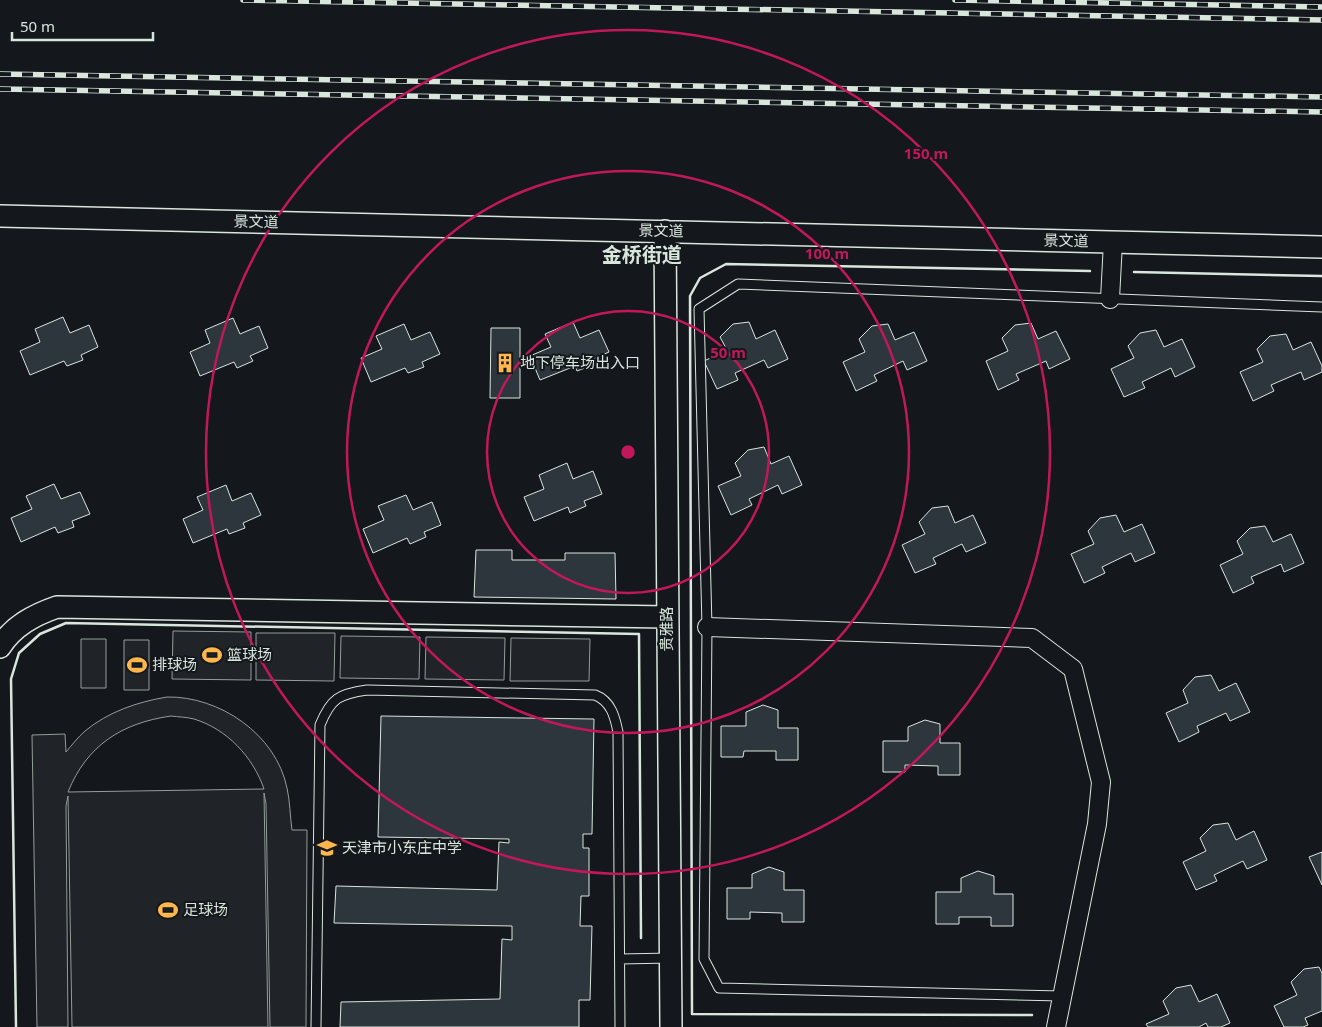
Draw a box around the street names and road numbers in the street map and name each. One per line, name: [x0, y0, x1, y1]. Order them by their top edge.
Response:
street label: 景文道: [233, 211, 279, 231]
street label: 景文道: [638, 220, 684, 240]
street label: 景文道: [1043, 230, 1089, 250]
street label: 贵雅路: [656, 606, 676, 652]

